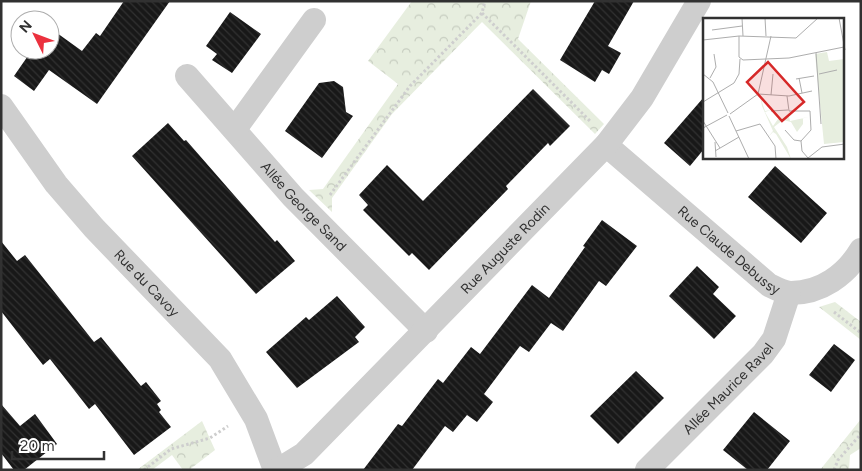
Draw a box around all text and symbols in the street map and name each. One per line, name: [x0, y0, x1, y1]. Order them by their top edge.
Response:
north arrow: [10, 10, 60, 60]
text: N: [16, 17, 36, 36]
inset map: [703, 18, 844, 159]
street label: Allée George Sand: [257, 158, 350, 254]
street label: Rue Auguste Rodin: [457, 199, 553, 297]
street label: Rue Claude Debussy: [674, 202, 784, 298]
street label: Rue du Cavoy: [111, 246, 184, 321]
street label: Allée Maurice Ravel: [679, 339, 777, 438]
scale bar: [12, 428, 105, 460]
text: 20 m: [20, 437, 54, 455]

